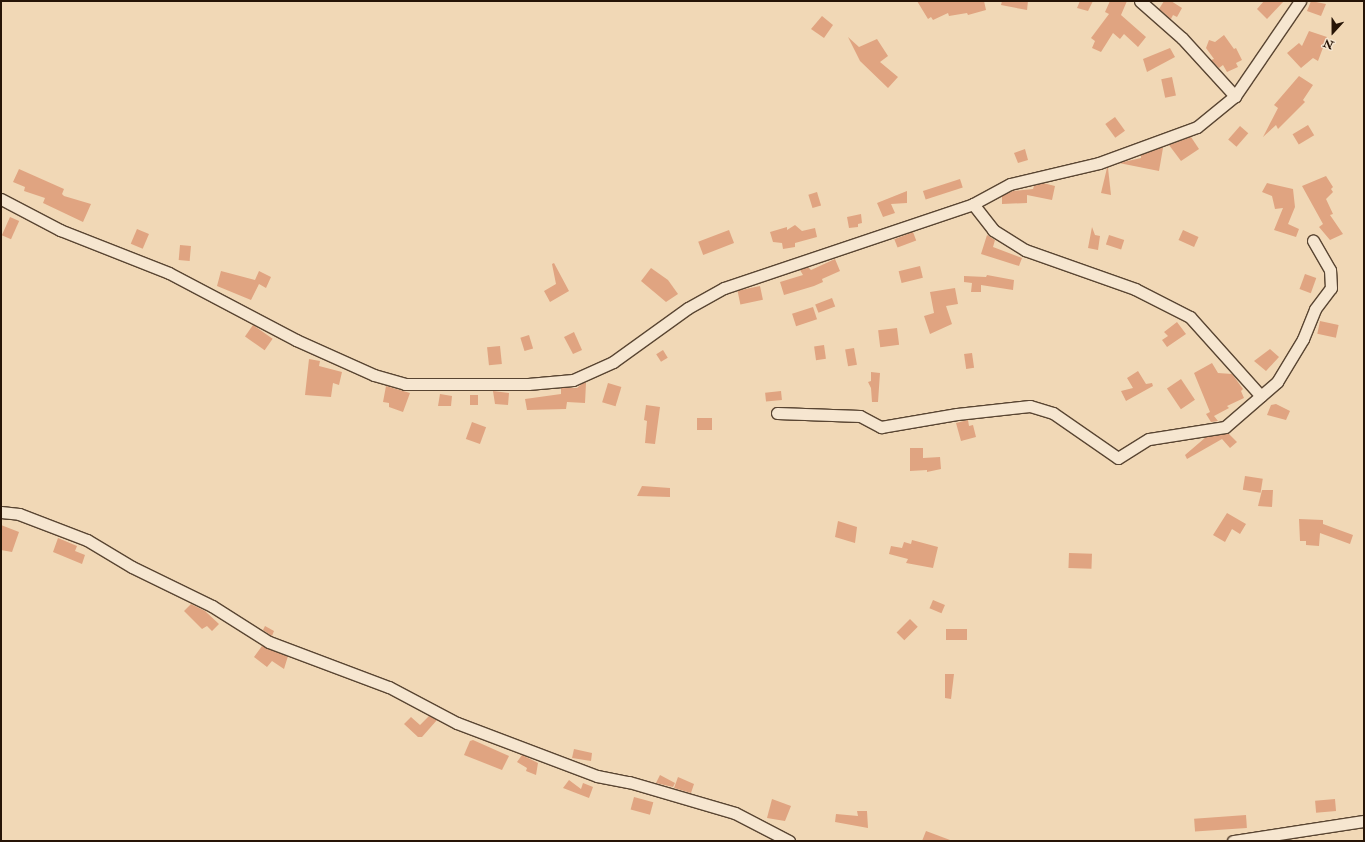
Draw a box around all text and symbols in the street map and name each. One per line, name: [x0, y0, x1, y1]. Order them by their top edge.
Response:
north arrow: [1313, 12, 1353, 52]
text: N: [1322, 36, 1335, 52]

